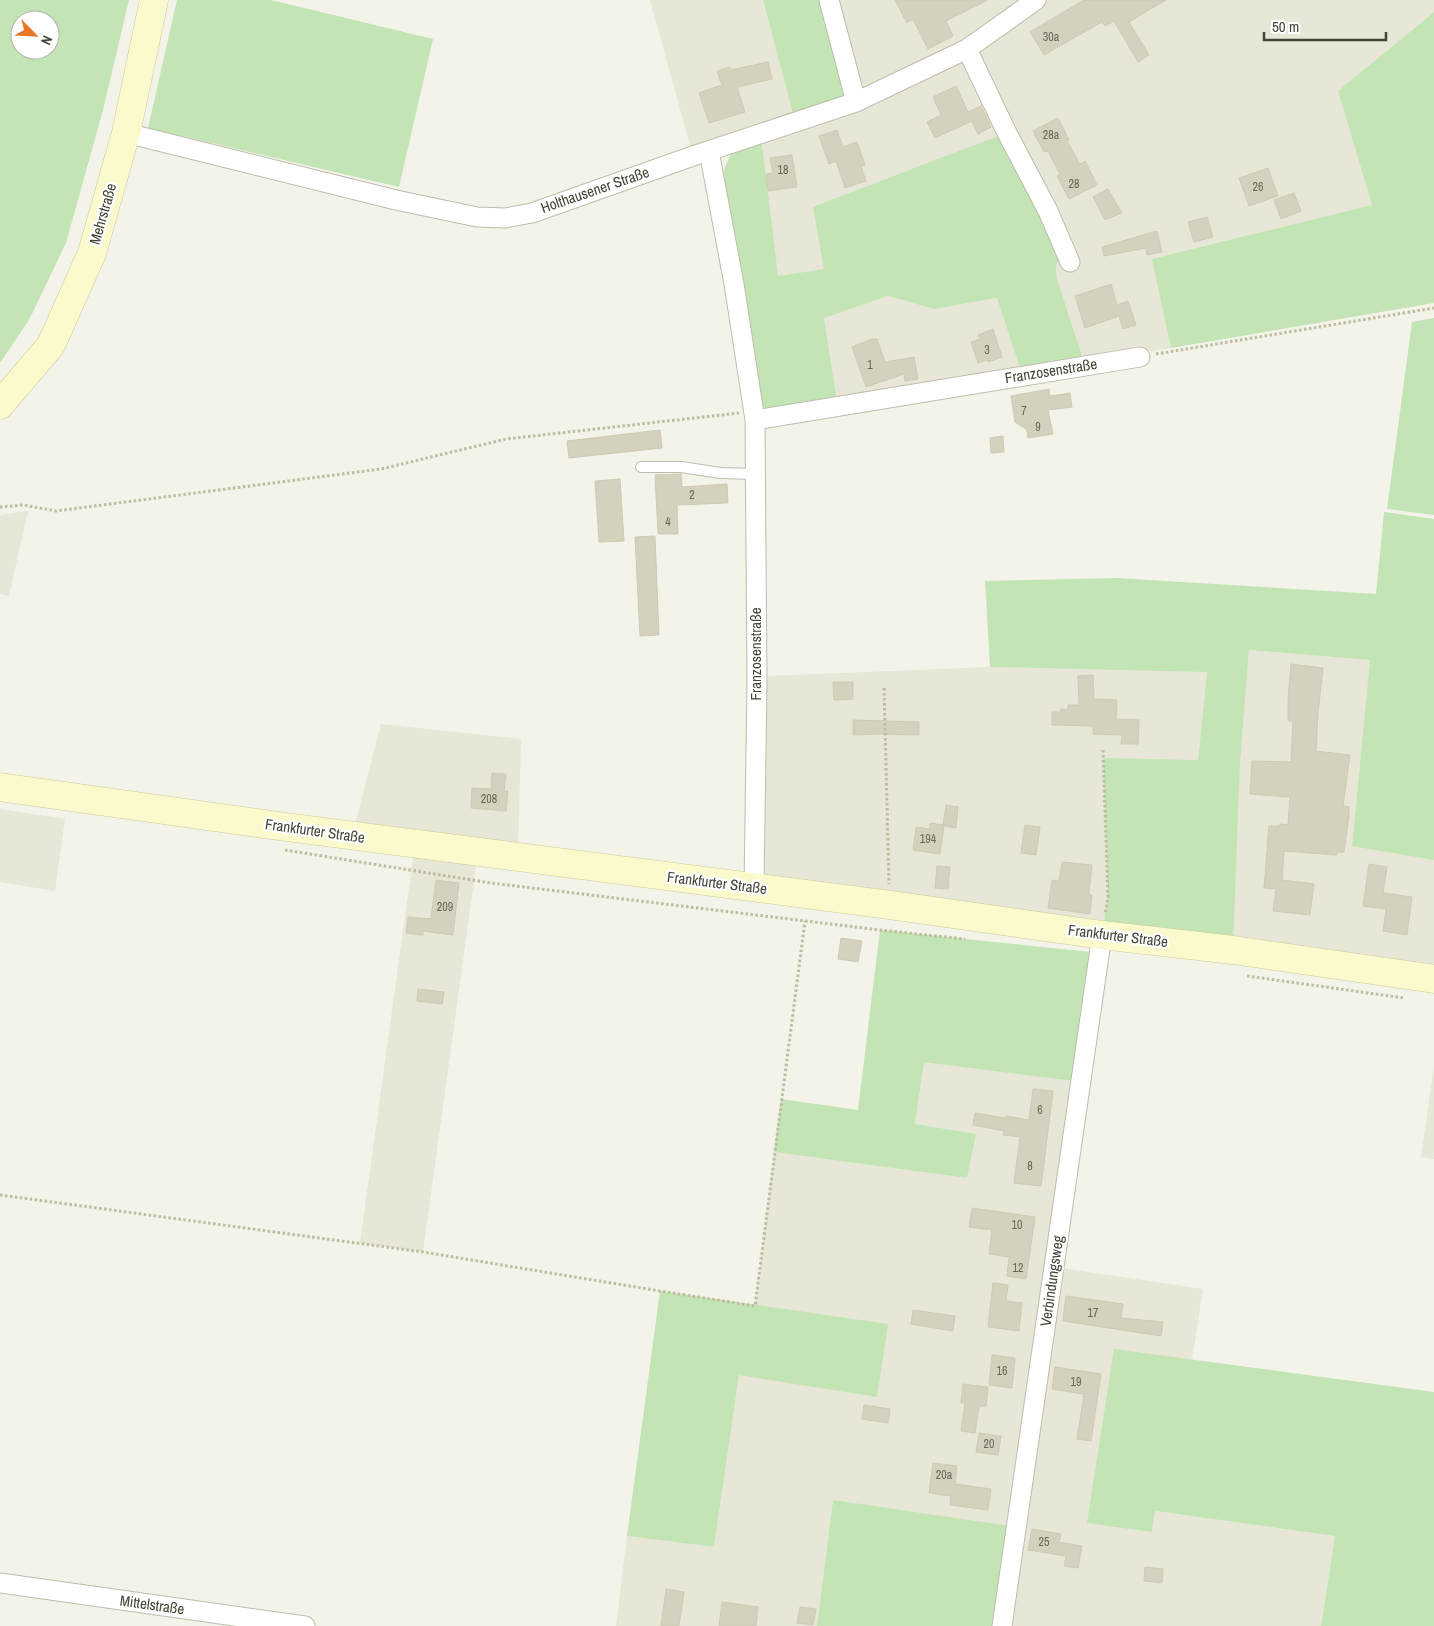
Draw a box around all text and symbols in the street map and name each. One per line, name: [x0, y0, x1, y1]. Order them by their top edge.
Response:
north arrow: [10, 10, 60, 60]
scale bar: [1264, 10, 1386, 42]
text: 50 m: [1272, 16, 1299, 37]
house number: 30a: [1043, 29, 1060, 45]
text: N: [37, 33, 57, 48]
house number: 28a: [1043, 127, 1060, 143]
street label: Holthausener Straße: [538, 161, 652, 218]
house number: 18: [778, 162, 788, 178]
house number: 28: [1069, 176, 1079, 192]
house number: 26: [1253, 179, 1263, 195]
street label: Mehrstraße: [84, 181, 121, 247]
house number: 3: [984, 342, 990, 358]
street label: Franzosenstraße: [1003, 353, 1099, 388]
house number: 1: [867, 357, 873, 373]
house number: 7: [1021, 403, 1027, 419]
house number: 9: [1035, 419, 1041, 435]
house number: 2: [689, 487, 695, 503]
house number: 4: [665, 514, 671, 530]
street label: Franzosenstraße: [745, 607, 766, 700]
house number: 208: [481, 791, 497, 807]
street label: Frankfurter Straße: [264, 813, 366, 848]
house number: 194: [920, 831, 937, 847]
street label: Frankfurter Straße: [666, 866, 768, 899]
house number: 209: [437, 899, 453, 915]
street label: Frankfurter Straße: [1067, 919, 1169, 952]
house number: 6: [1037, 1102, 1043, 1118]
house number: 8: [1027, 1158, 1033, 1174]
house number: 10: [1012, 1217, 1022, 1233]
street label: Verbindungsweg: [1035, 1234, 1068, 1328]
house number: 12: [1013, 1260, 1023, 1276]
house number: 17: [1088, 1305, 1099, 1321]
house number: 16: [997, 1363, 1007, 1379]
house number: 19: [1071, 1374, 1081, 1390]
house number: 20: [984, 1436, 994, 1452]
house number: 20a: [936, 1467, 953, 1483]
house number: 25: [1039, 1534, 1050, 1550]
street label: Mittelstraße: [118, 1590, 186, 1619]

